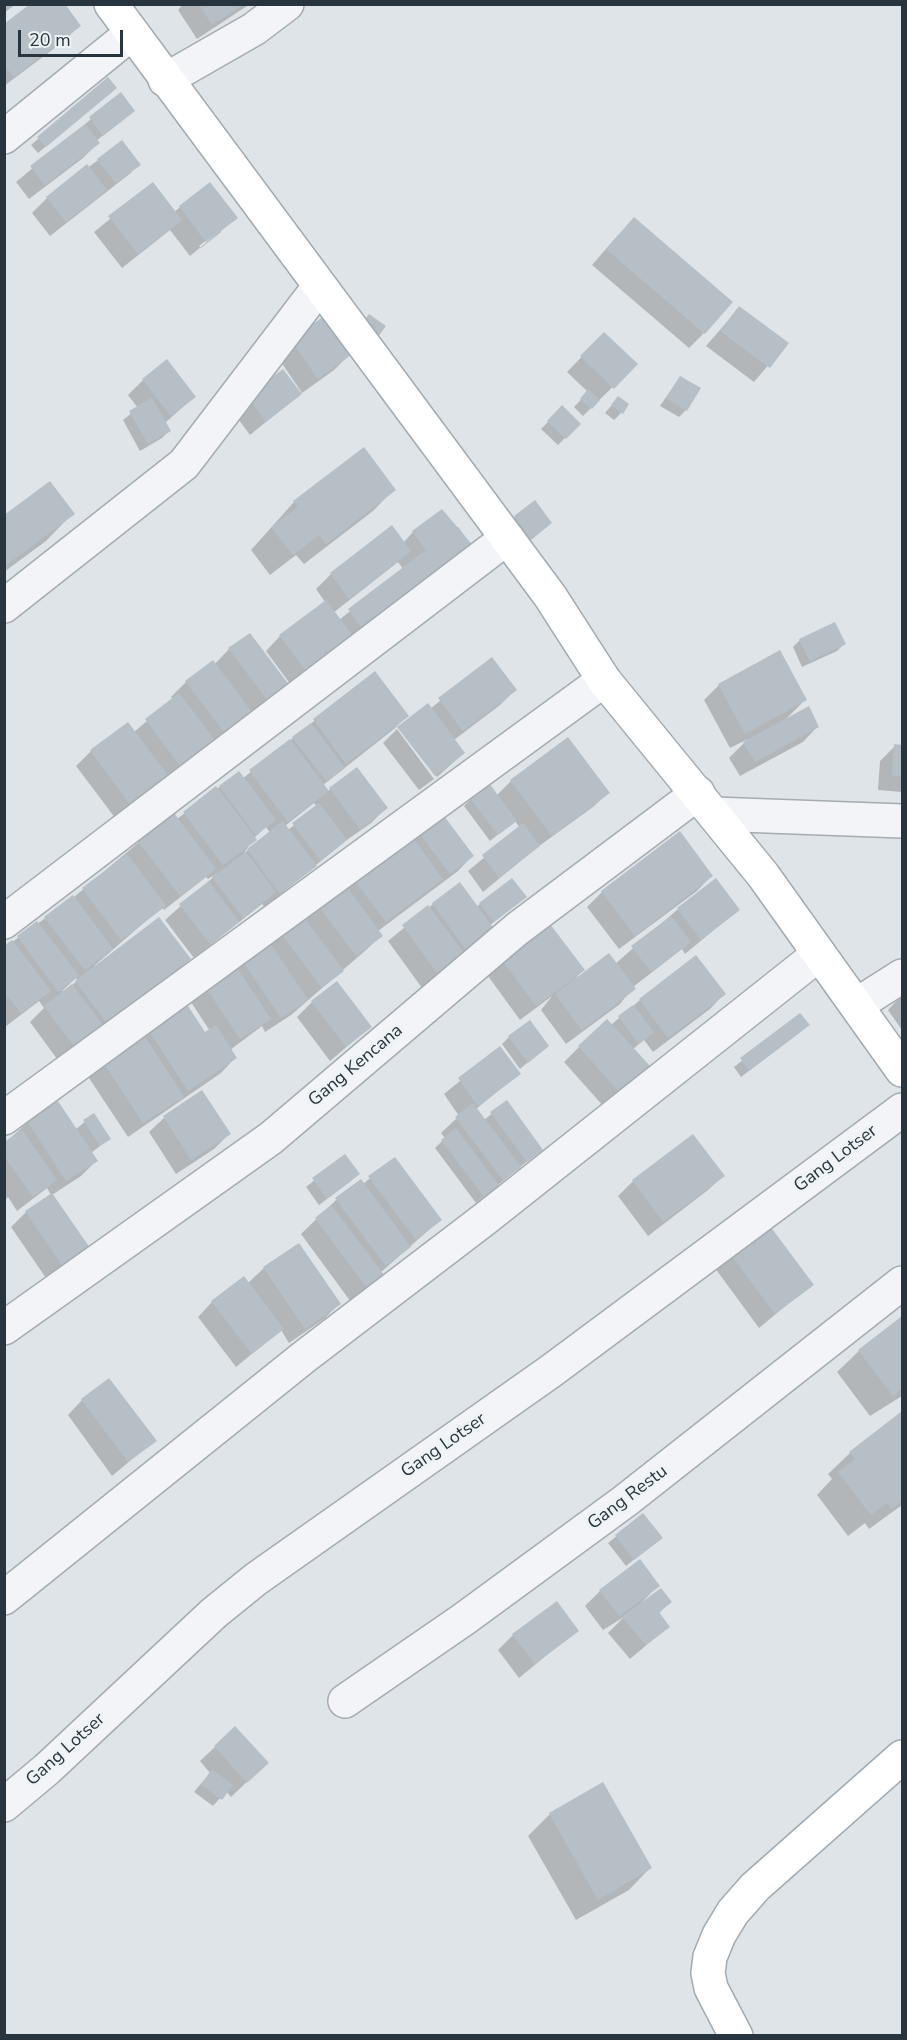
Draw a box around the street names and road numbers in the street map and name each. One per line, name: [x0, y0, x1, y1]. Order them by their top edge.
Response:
street label: Gang Kencana: [304, 1020, 408, 1112]
street label: Gang Lotser: [790, 1121, 882, 1197]
street label: Gang Lotser: [397, 1409, 491, 1483]
street label: Gang Restu: [584, 1461, 672, 1535]
street label: Gang Lotser: [22, 1709, 110, 1791]

